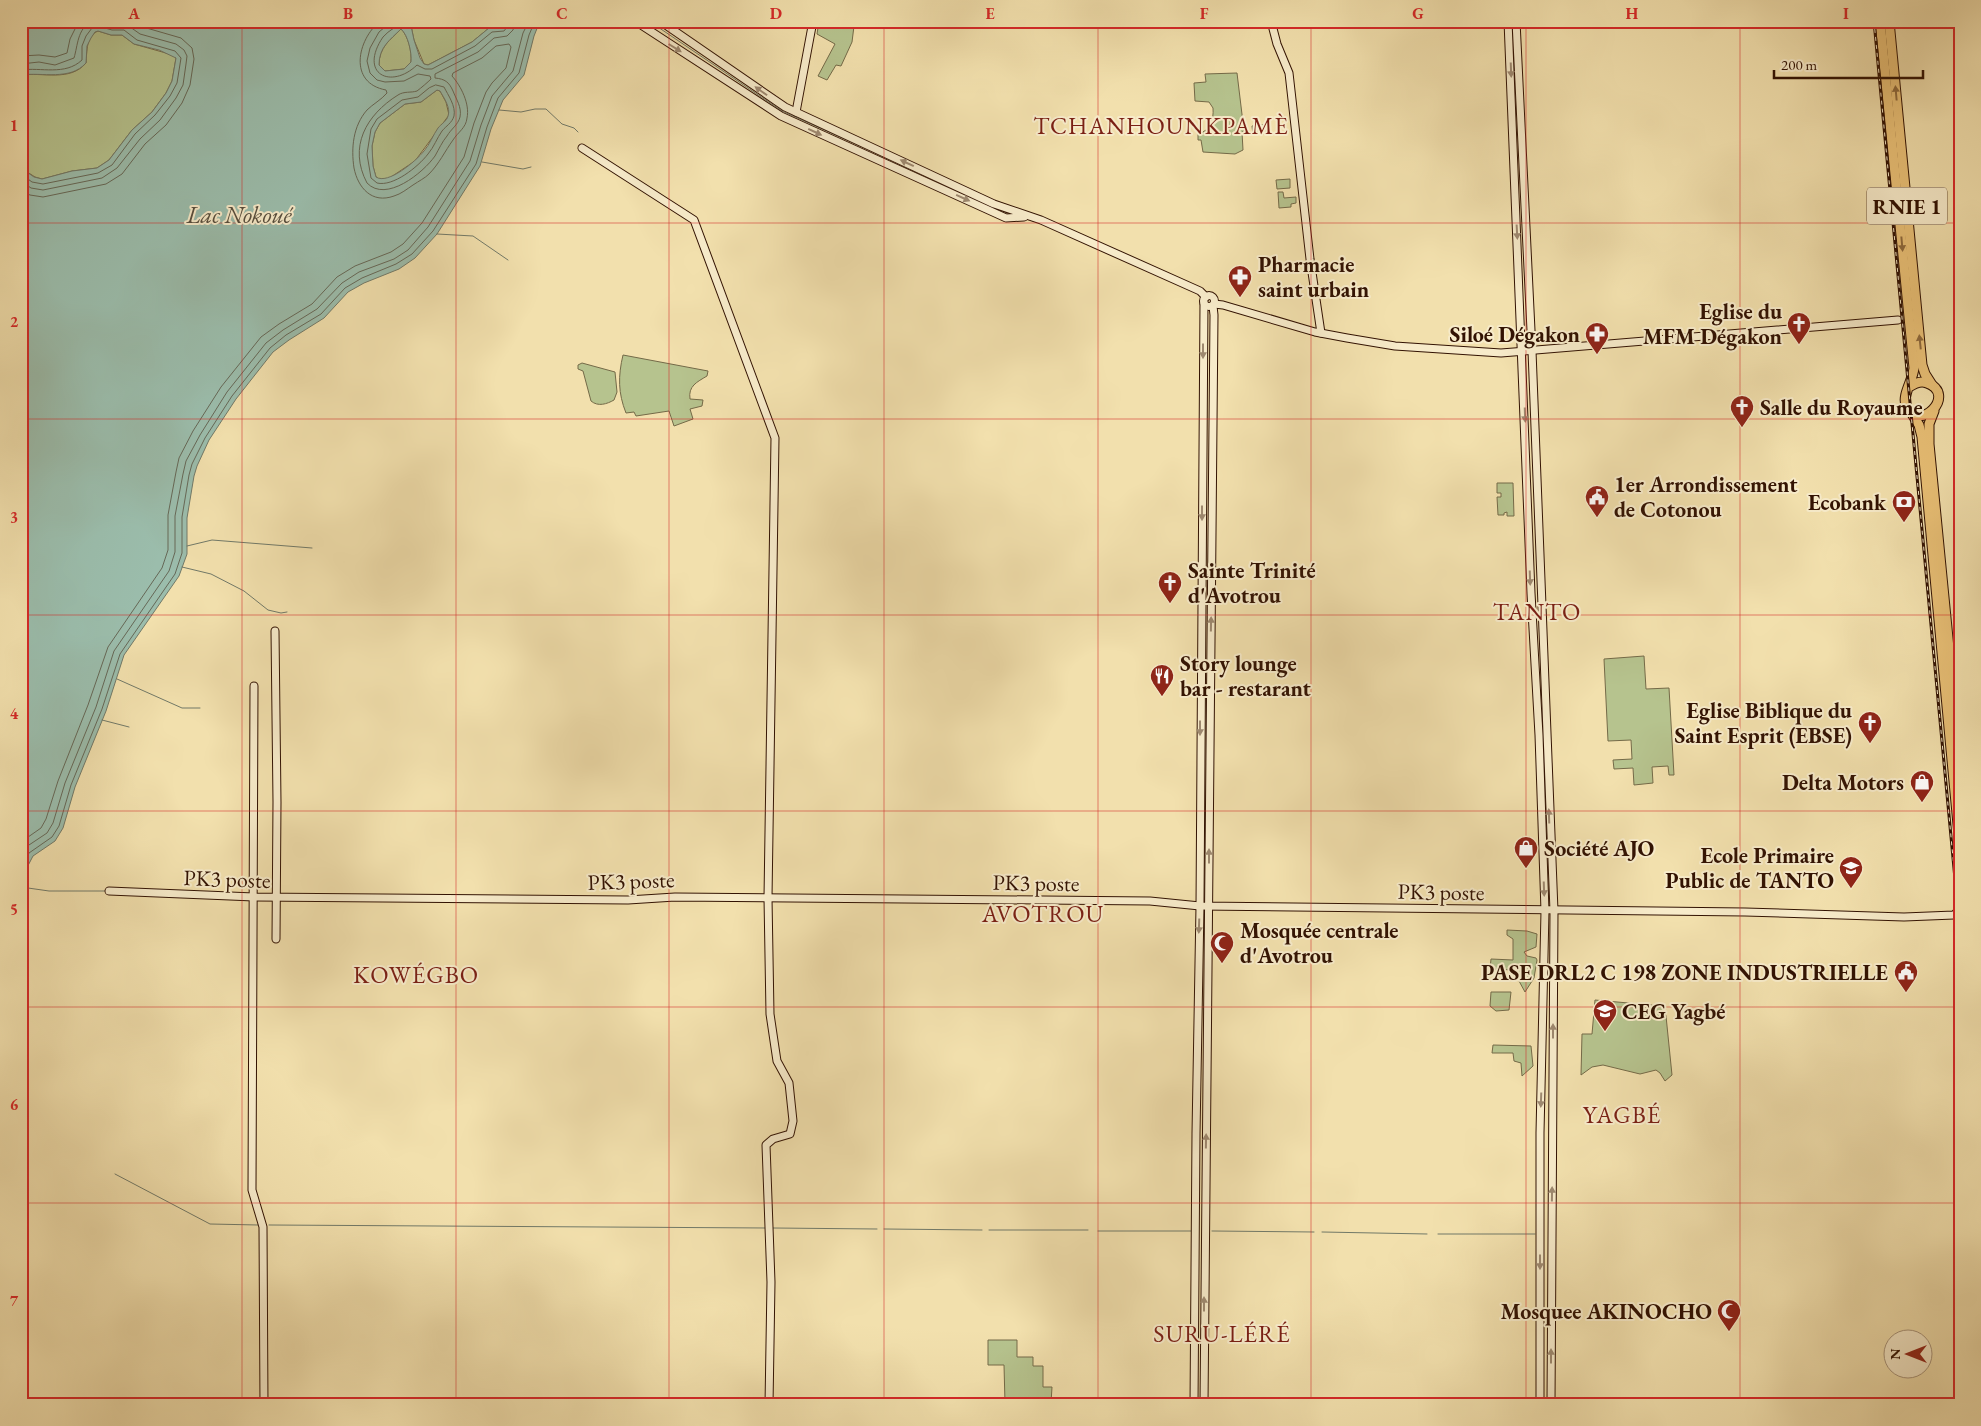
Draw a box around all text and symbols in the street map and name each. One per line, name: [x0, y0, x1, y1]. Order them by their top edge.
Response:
text: A: [127, 3, 140, 24]
text: B: [343, 3, 353, 24]
text: C: [556, 3, 568, 24]
text: D: [770, 3, 782, 24]
text: E: [985, 3, 995, 24]
text: F: [1200, 3, 1209, 24]
text: G: [1412, 3, 1424, 24]
text: H: [1626, 3, 1639, 24]
text: I: [1843, 3, 1849, 24]
one-way arrow: [669, 44, 682, 53]
scale bar: [1774, 48, 1922, 80]
text: 200 m: [1781, 55, 1818, 74]
one-way arrow: [1507, 62, 1515, 78]
one-way arrow: [1892, 85, 1900, 101]
one-way arrow: [755, 86, 768, 96]
district label: TCHANHOUNKPAMÈ: [1033, 110, 1289, 141]
text: 1: [10, 115, 18, 136]
one-way arrow: [808, 128, 822, 136]
one-way arrow: [900, 159, 914, 167]
road number: RNIE 1: [1867, 188, 1947, 225]
one-way arrow: [956, 195, 970, 203]
water label: Lac Nokoué: [185, 199, 293, 230]
one-way arrow: [1513, 225, 1521, 241]
one-way arrow: [1899, 236, 1907, 252]
place label: Pharmacie saint urbain: [1258, 250, 1370, 304]
pharmacy icon: Pharmacie saint urbain: [1227, 264, 1253, 298]
place label: Eglise du MFM Dégakon: [1643, 297, 1783, 351]
text: 2: [10, 311, 19, 332]
church icon: Eglise du MFM Dégakon: [1786, 311, 1812, 345]
place label: Siloé Dégakon: [1450, 320, 1581, 349]
pharmacy icon: Siloé Dégakon: [1584, 321, 1610, 355]
one-way arrow: [1916, 333, 1924, 349]
one-way arrow: [1199, 343, 1207, 359]
place label: Salle du Royaume: [1760, 393, 1923, 422]
church icon: Salle du Royaume: [1729, 394, 1755, 428]
one-way arrow: [1521, 407, 1529, 423]
place label: 1er Arrondissement de Cotonou: [1614, 470, 1798, 524]
public building icon: 1er Arrondissement de Cotonou: [1584, 484, 1610, 518]
place label: Ecobank: [1808, 488, 1887, 517]
bank icon: Ecobank: [1891, 489, 1917, 523]
one-way arrow: [1198, 505, 1206, 521]
text: 3: [10, 507, 18, 528]
place label: Sainte Trinité d'Avotrou: [1188, 556, 1316, 610]
church icon: Sainte Trinité d'Avotrou: [1157, 570, 1183, 604]
one-way arrow: [1527, 570, 1535, 586]
district label: TANTO: [1493, 596, 1581, 627]
one-way arrow: [1207, 615, 1215, 631]
place label: Story lounge bar - restarant: [1180, 649, 1312, 703]
restaurant icon: Story lounge bar - restarant: [1149, 663, 1175, 697]
place label: Eglise Biblique du Saint Esprit (EBSE): [1674, 696, 1852, 750]
text: 4: [10, 703, 19, 724]
church icon: Eglise Biblique du Saint Esprit (EBSE): [1857, 710, 1883, 744]
one-way arrow: [1196, 720, 1204, 736]
place label: Delta Motors: [1782, 768, 1904, 797]
shop icon: Delta Motors: [1909, 769, 1935, 803]
one-way arrow: [1545, 808, 1553, 824]
place label: Société AJO: [1544, 834, 1655, 863]
shop icon: Société AJO: [1513, 835, 1539, 869]
place label: Ecole Primaire Public de TANTO: [1665, 841, 1834, 895]
one-way arrow: [1205, 848, 1213, 864]
school or university icon: Ecole Primaire Public de TANTO: [1838, 855, 1864, 889]
street label: PK3 poste: [183, 863, 271, 895]
street label: PK3 poste: [587, 865, 675, 897]
street label: PK3 poste: [992, 868, 1080, 898]
street label: PK3 poste: [1397, 877, 1485, 907]
one-way arrow: [1540, 881, 1548, 897]
district label: AVOTROU: [981, 898, 1104, 929]
text: 5: [10, 899, 18, 920]
place label: Mosquée centrale d'Avotrou: [1240, 916, 1398, 970]
one-way arrow: [1195, 918, 1203, 934]
mosque icon: Mosquée centrale d'Avotrou: [1209, 930, 1235, 964]
place label: PASE DRL2 C 198 ZONE INDUSTRIELLE: [1481, 958, 1888, 987]
district label: KOWÉGBO: [353, 959, 479, 990]
public building icon: PASE DRL2 C 198 ZONE INDUSTRIELLE: [1893, 959, 1919, 993]
place label: CEG Yagbé: [1622, 997, 1725, 1026]
school or university icon: CEG Yagbé: [1592, 998, 1618, 1032]
one-way arrow: [1549, 1023, 1557, 1039]
one-way arrow: [1537, 1092, 1545, 1108]
text: 6: [10, 1094, 19, 1115]
district label: YAGBÉ: [1583, 1099, 1661, 1130]
one-way arrow: [1202, 1133, 1210, 1149]
one-way arrow: [1548, 1185, 1556, 1201]
one-way arrow: [1536, 1255, 1544, 1271]
text: 7: [10, 1290, 19, 1311]
one-way arrow: [1200, 1295, 1208, 1311]
place label: Mosquee AKINOCHO: [1501, 1297, 1712, 1326]
mosque icon: Mosquee AKINOCHO: [1716, 1298, 1742, 1332]
district label: SURU-LÉRÉ: [1153, 1318, 1291, 1349]
north arrow: [1884, 1328, 1934, 1378]
one-way arrow: [1547, 1348, 1555, 1364]
text: N: [1886, 1348, 1904, 1360]

